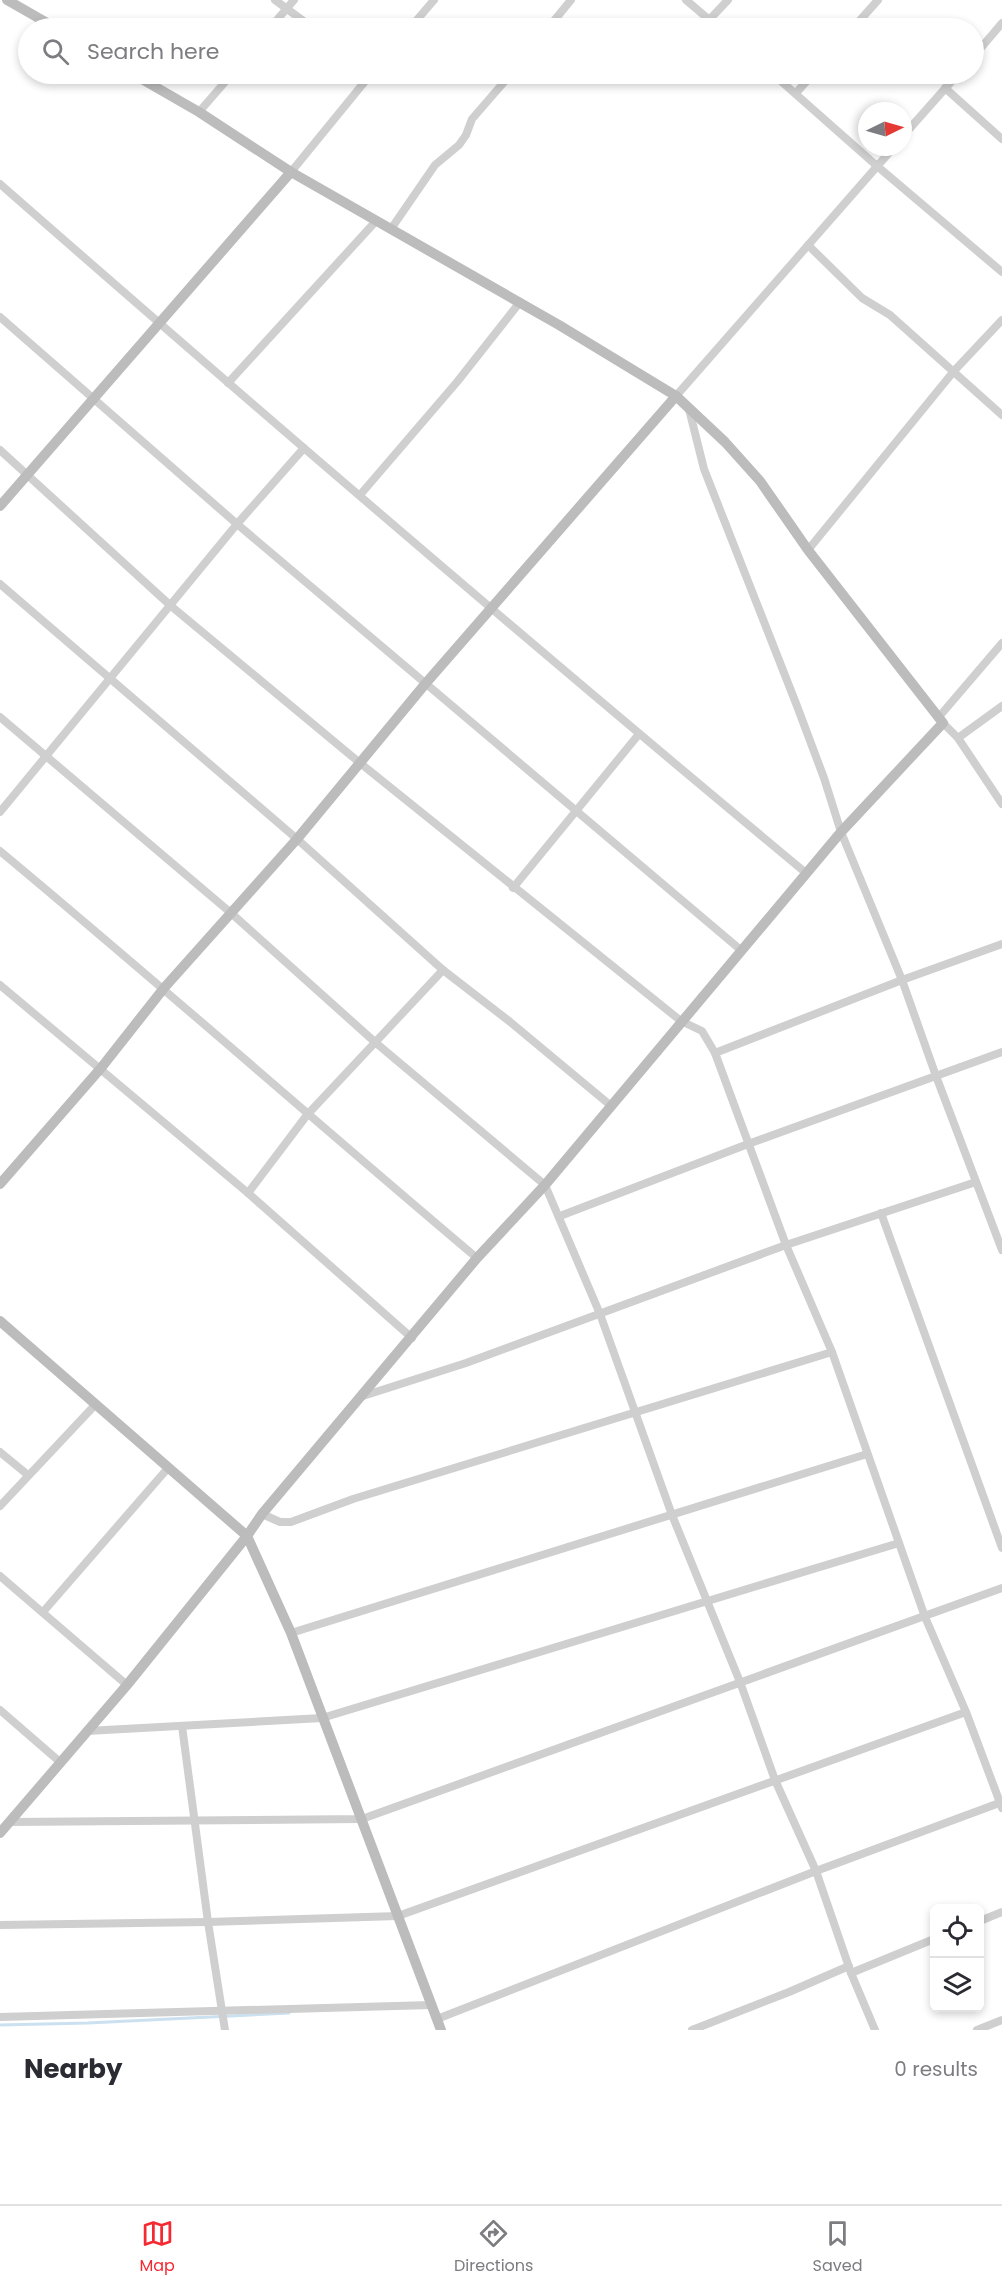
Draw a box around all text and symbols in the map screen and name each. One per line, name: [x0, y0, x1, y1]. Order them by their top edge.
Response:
search box: [18, 18, 984, 84]
icon: search: [39, 35, 72, 68]
text: Search here: [87, 36, 220, 67]
north arrow: [858, 102, 912, 156]
map controls: [930, 1904, 984, 2012]
button: locate: [930, 1904, 984, 1958]
button: layers: [930, 1958, 984, 2012]
text: Nearby: [24, 2051, 122, 2087]
text: 0 results: [894, 2055, 978, 2083]
tab: Map: [140, 2217, 175, 2278]
tab: Directions: [454, 2217, 533, 2278]
tab: Saved: [813, 2217, 862, 2278]

